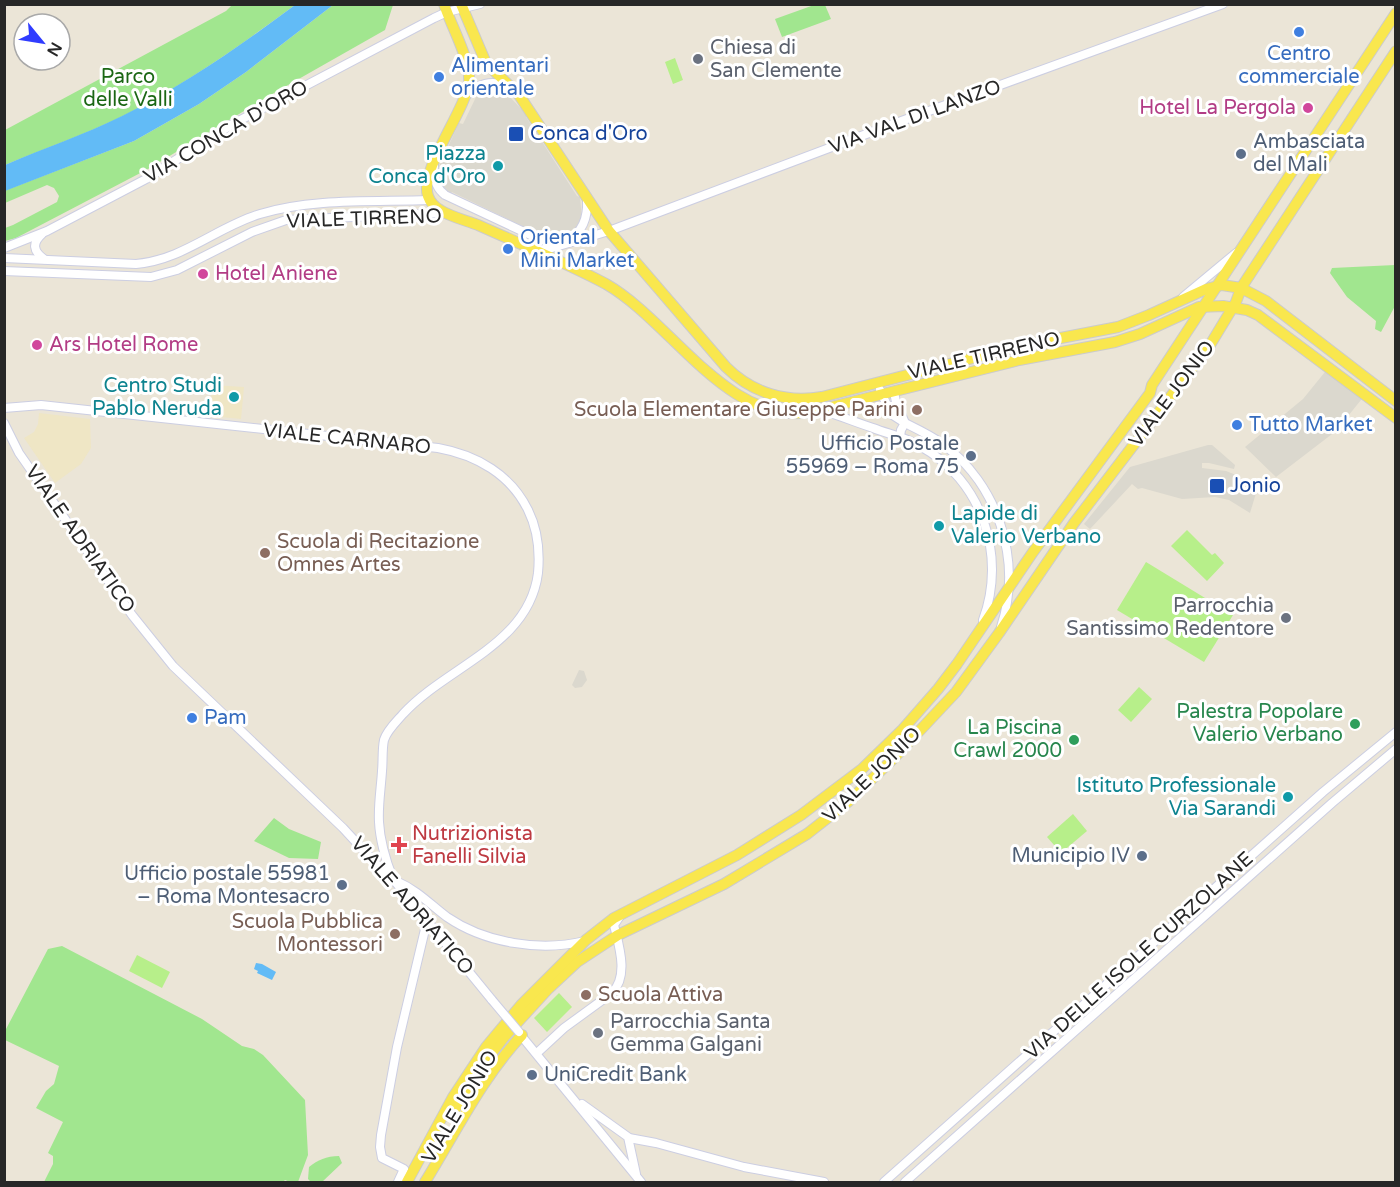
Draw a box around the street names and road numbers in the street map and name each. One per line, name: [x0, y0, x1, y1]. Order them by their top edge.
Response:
street label: VIA CONCA D'ORO: [140, 75, 312, 189]
street label: VIA VAL DI LANZO: [826, 75, 1004, 159]
street label: VIALE TIRRENO: [286, 204, 442, 234]
street label: VIALE TIRRENO: [906, 327, 1062, 385]
street label: VIALE JONIO: [1124, 336, 1220, 452]
street label: VIALE CARNARO: [262, 418, 432, 460]
street label: VIALE ADRIATICO: [20, 460, 140, 618]
street label: VIALE JONIO: [818, 722, 926, 828]
street label: VIALE ADRIATICO: [345, 832, 479, 980]
street label: VIA DELLE ISOLE CURZOLANE: [1020, 847, 1258, 1065]
street label: VIALE JONIO: [417, 1046, 503, 1168]

